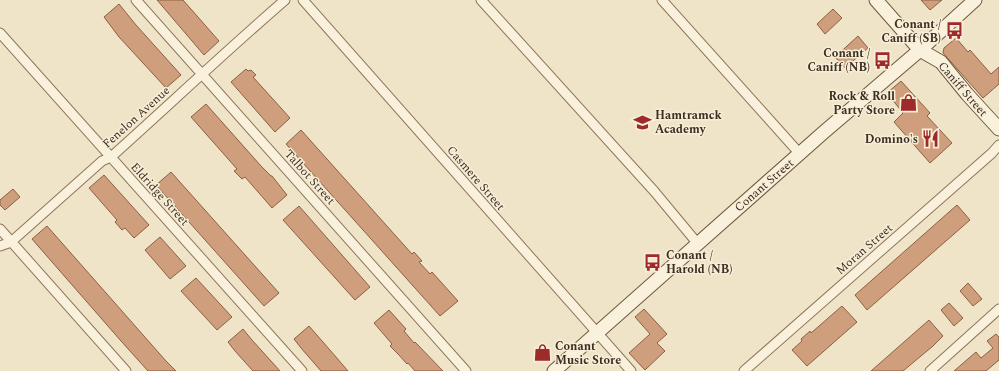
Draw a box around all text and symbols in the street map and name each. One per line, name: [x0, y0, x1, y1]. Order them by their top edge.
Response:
place label: Conant / Caniff (SB): [881, 15, 941, 48]
bus stop icon: Conant / Caniff (SB): [944, 21, 964, 41]
place label: Conant / Caniff (NB): [808, 44, 870, 77]
bus stop icon: Conant / Caniff (NB): [873, 50, 893, 70]
street label: Caniff Street: [933, 57, 992, 121]
street label: Fenelon Avenue: [98, 82, 174, 153]
place label: Rock & Roll Party Store: [828, 87, 895, 120]
shop icon: Rock & Roll Party Store: [898, 93, 918, 113]
place label: Hamtramck Academy: [655, 106, 723, 139]
school or university icon: Hamtramck Academy: [632, 112, 652, 132]
restaurant icon: Domino's: [921, 129, 941, 149]
place label: Domino's: [865, 130, 918, 149]
street label: Casmere Street: [442, 142, 509, 215]
street label: Talbot Street: [279, 145, 340, 209]
street label: Conant Street: [730, 154, 798, 217]
street label: Eldridge Street: [126, 158, 193, 230]
street label: Moran Street: [832, 219, 897, 280]
place label: Conant / Harold (NB): [666, 246, 732, 279]
bus stop icon: Conant / Harold (NB): [643, 252, 663, 272]
place label: Conant Music Store: [555, 337, 621, 370]
shop icon: Conant Music Store: [532, 343, 552, 363]

